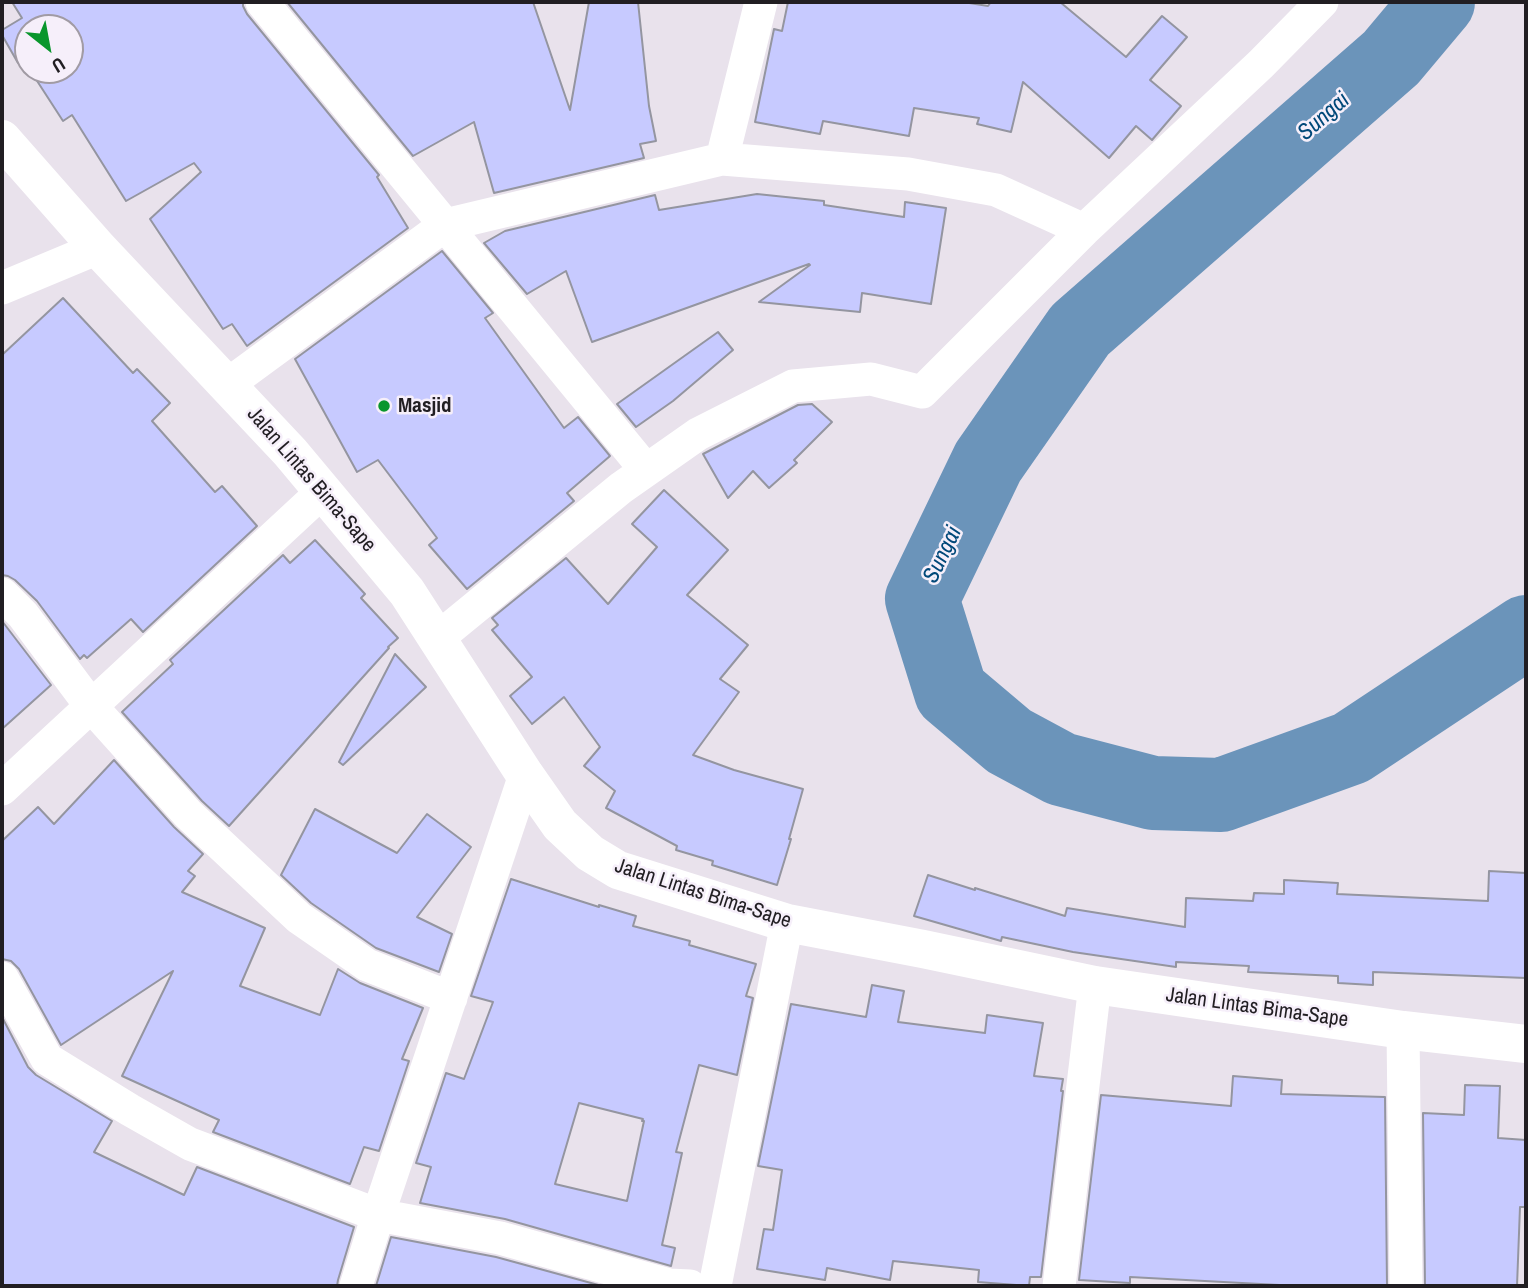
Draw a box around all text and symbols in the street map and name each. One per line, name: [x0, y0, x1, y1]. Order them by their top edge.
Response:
north arrow: [14, 14, 84, 84]
text: U: [47, 51, 70, 79]
water label: Sungai: [1292, 87, 1356, 147]
place label: Masjid: [398, 393, 452, 419]
marker: Masjid: [376, 398, 392, 414]
street label: Jalan Lintas Bima-Sape: [241, 402, 381, 558]
water label: Sungai: [917, 522, 969, 588]
street label: Jalan Lintas Bima-Sape: [612, 854, 794, 934]
street label: Jalan Lintas Bima-Sape: [1164, 983, 1350, 1033]

